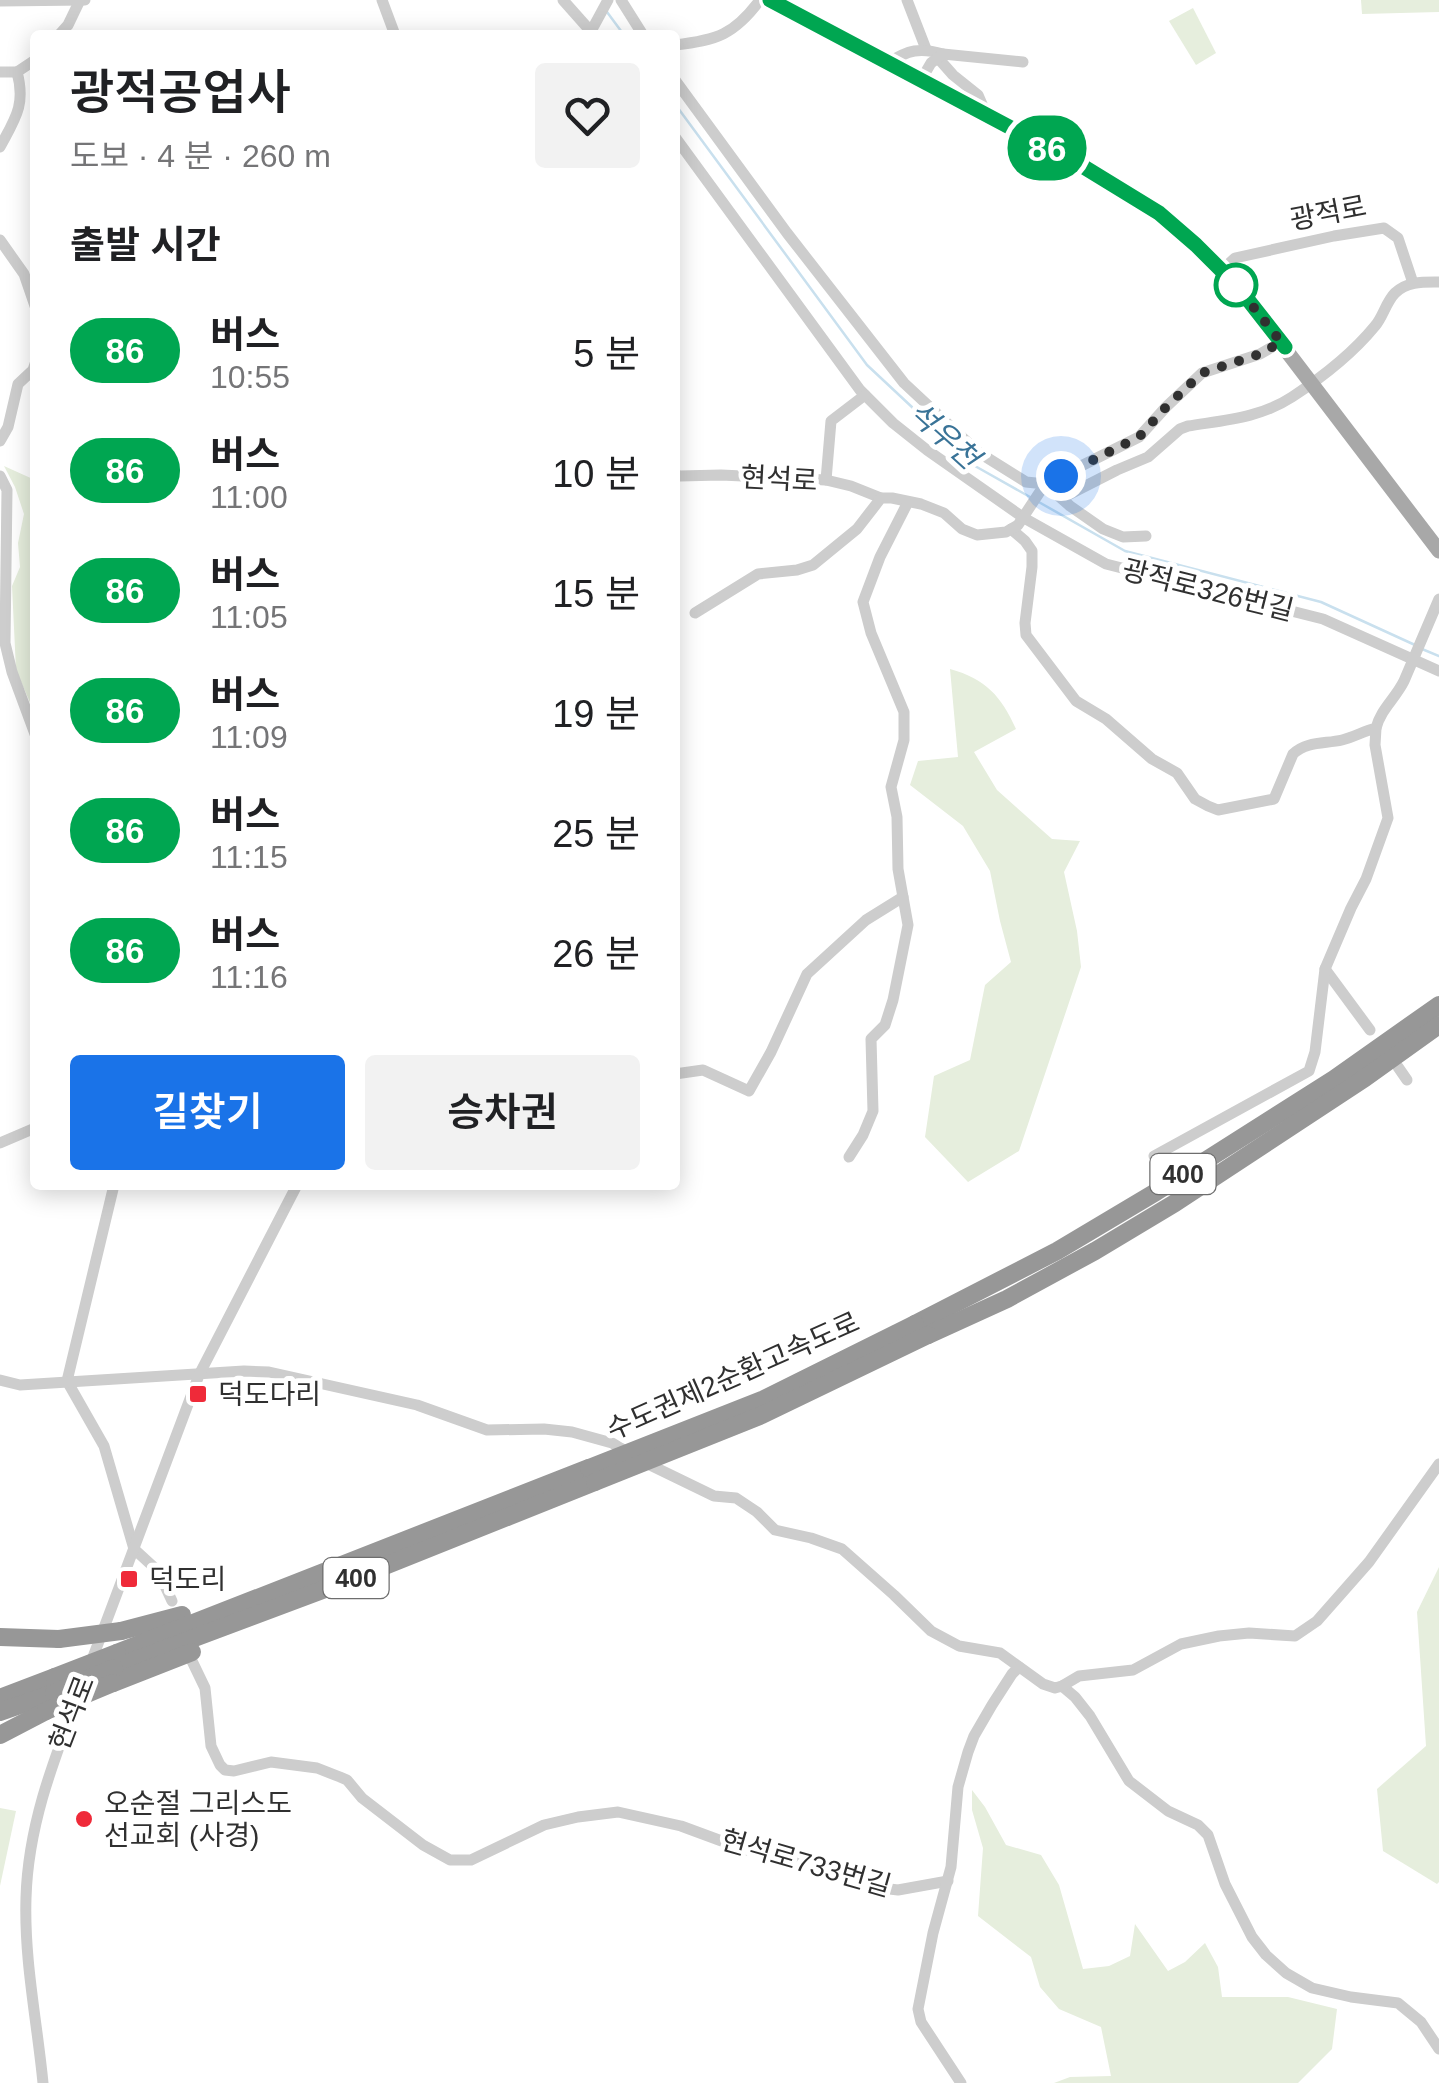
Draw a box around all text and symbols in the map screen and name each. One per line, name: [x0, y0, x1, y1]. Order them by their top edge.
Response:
button: heart: [535, 63, 640, 168]
text: 광적공업사: [70, 66, 291, 119]
line badge: 86: [1002, 116, 1092, 180]
text: 86: [1028, 129, 1066, 168]
text: 도보 · 4 분 · 260 m: [70, 138, 331, 174]
street label: 광적로: [1287, 190, 1369, 236]
text: 출발 시간: [70, 224, 220, 266]
unlabelled marker: [1215, 264, 1257, 306]
text: 버스: [210, 314, 280, 356]
text: 86: [106, 331, 144, 370]
text: 5 분: [573, 333, 640, 375]
text: 10:55: [210, 359, 290, 395]
water label: 석우천: [902, 395, 988, 477]
text: 버스: [210, 434, 280, 476]
text: 86: [106, 451, 144, 490]
your location: [1036, 451, 1086, 501]
text: 10 분: [552, 453, 640, 495]
street label: 현석로: [740, 461, 818, 497]
text: 11:00: [210, 479, 288, 515]
text: 버스: [210, 554, 280, 596]
street label: 광적로326번길: [1119, 554, 1297, 626]
text: 86: [106, 571, 144, 610]
text: 15 분: [552, 573, 640, 615]
text: 11:05: [210, 599, 288, 635]
text: 버스: [210, 674, 280, 716]
text: 86: [106, 691, 144, 730]
text: 19 분: [552, 693, 640, 735]
text: 11:09: [210, 719, 288, 755]
text: 버스: [210, 794, 280, 836]
text: 86: [106, 811, 144, 850]
text: 25 분: [552, 813, 640, 855]
text: 11:15: [210, 839, 288, 875]
text: 버스: [210, 914, 280, 956]
text: 86: [106, 931, 144, 970]
text: 26 분: [552, 933, 640, 975]
text: 11:16: [210, 959, 288, 995]
button: 길찾기: [70, 1055, 345, 1170]
button: 승차권: [365, 1055, 640, 1170]
road number: 400: [1150, 1154, 1216, 1194]
street label: 수도권제2순환고속도로: [602, 1306, 864, 1446]
place label: 덕도다리: [218, 1379, 321, 1410]
marker: 덕도다리: [187, 1383, 209, 1405]
road number: 400: [324, 1558, 388, 1598]
place label: 덕도리: [149, 1564, 226, 1595]
marker: 덕도리: [118, 1568, 140, 1590]
street label: 현석로: [44, 1671, 100, 1755]
place label: 오순절 그리스도 선교회 (사경): [104, 1788, 292, 1851]
marker: 오순절 그리스도 선교회 (사경): [73, 1808, 95, 1830]
street label: 현석로733번길: [717, 1824, 895, 1902]

